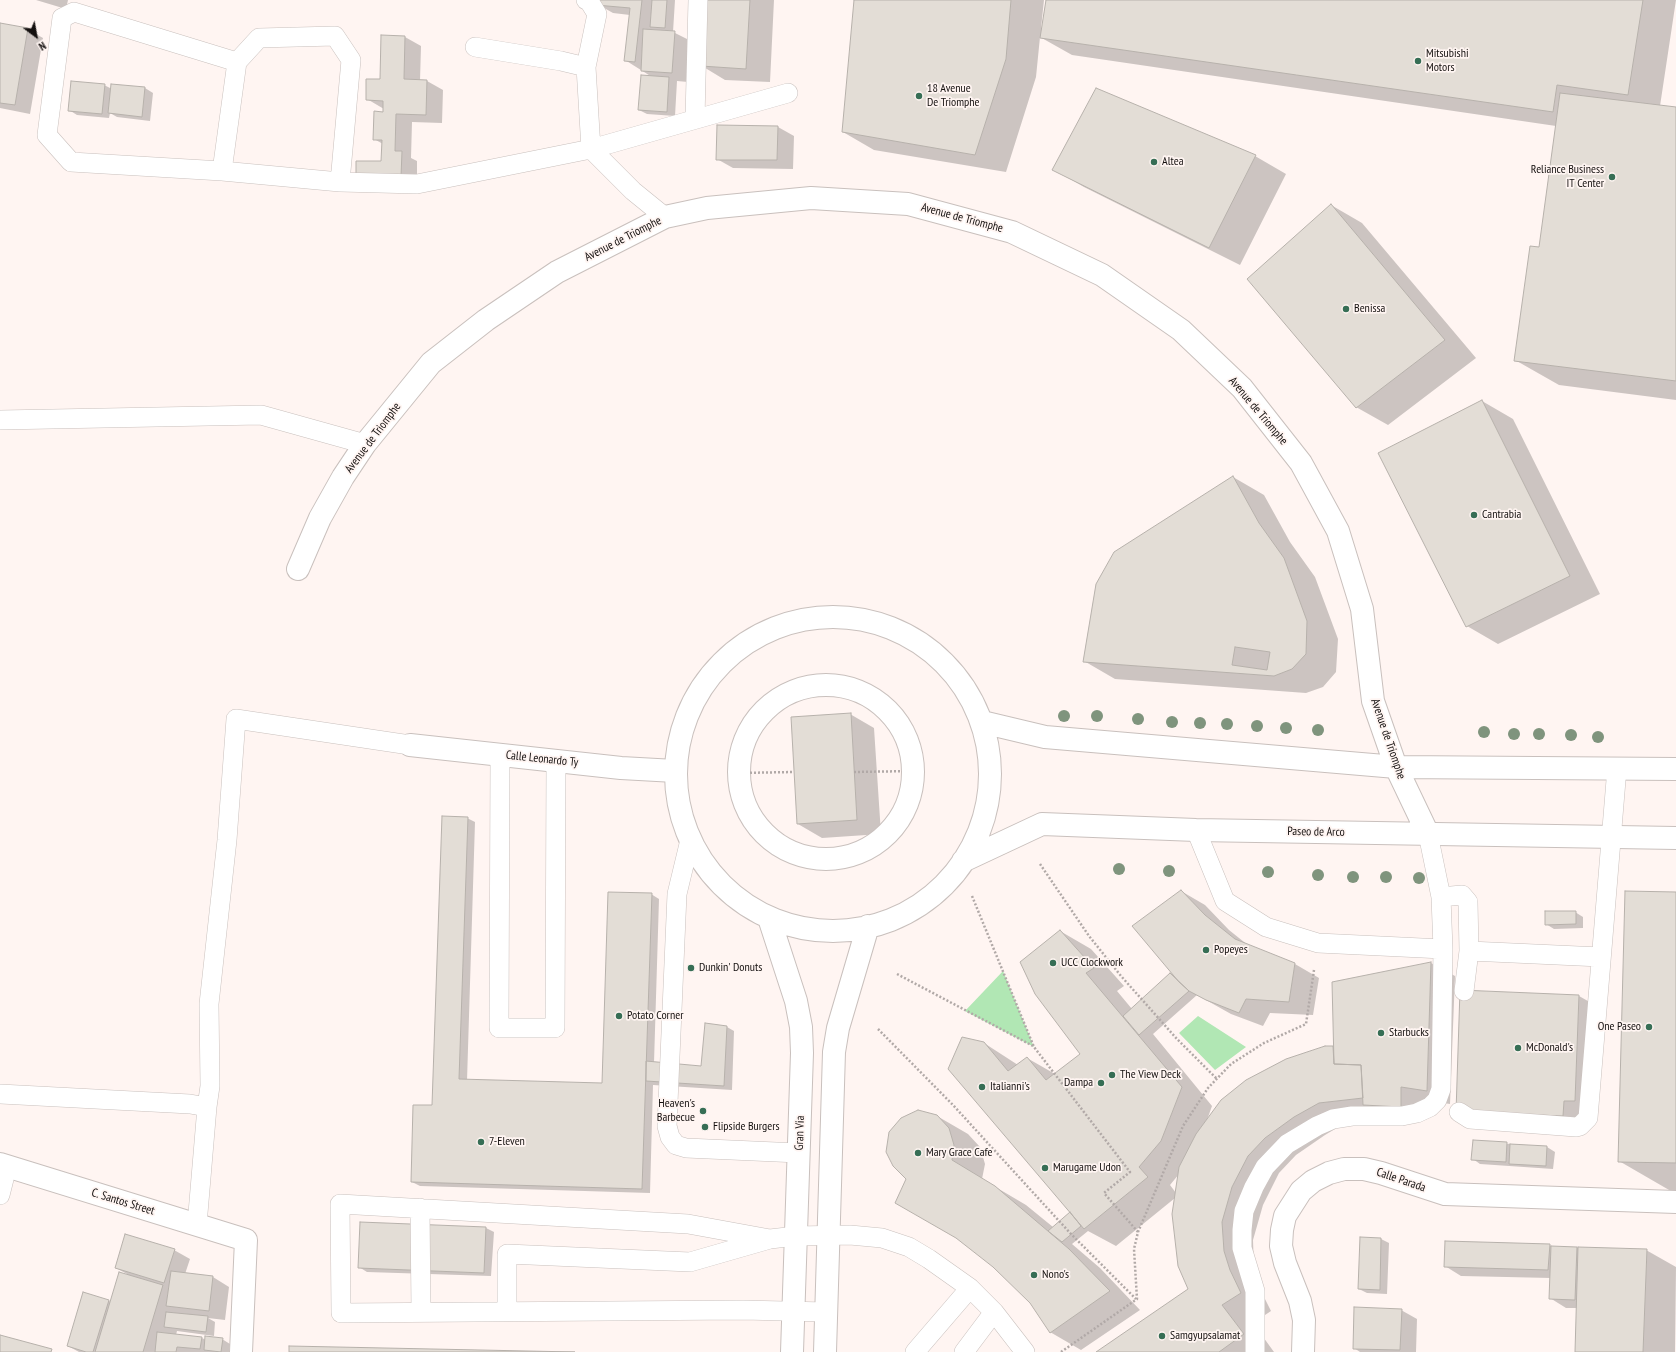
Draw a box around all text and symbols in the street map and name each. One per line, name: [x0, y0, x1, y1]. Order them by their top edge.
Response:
north arrow: [16, 16, 56, 56]
text: N: [36, 39, 49, 54]
place label: Mitsubishi Motors: [1426, 47, 1469, 75]
marker: Mitsubishi Motors: [1413, 56, 1423, 66]
place label: 18 Avenue De Triomphe: [927, 82, 979, 110]
marker: 18 Avenue De Triomphe: [914, 91, 924, 101]
place label: Altea: [1162, 155, 1183, 169]
marker: Altea: [1149, 157, 1159, 167]
place label: Reliance Business IT Center: [1531, 163, 1604, 191]
marker: Reliance Business IT Center: [1607, 172, 1617, 182]
street label: Avenue de Triomphe: [919, 200, 1005, 236]
street label: Avenue de Triomphe: [582, 213, 664, 265]
place label: Benissa: [1354, 302, 1385, 316]
marker: Benissa: [1341, 304, 1351, 314]
street label: Avenue de Triomphe: [1225, 374, 1291, 448]
street label: Avenue de Triomphe: [342, 400, 404, 476]
place label: Cantrabia: [1482, 508, 1521, 522]
marker: Cantrabia: [1469, 510, 1479, 520]
street label: Avenue de Triomphe: [1367, 697, 1409, 781]
street label: Calle Leonardo Ty: [505, 748, 579, 770]
street label: Paseo de Arco: [1287, 824, 1345, 840]
place label: Popeyes: [1214, 943, 1248, 957]
marker: Popeyes: [1201, 945, 1211, 955]
place label: UCC Clockwork: [1061, 956, 1123, 970]
marker: UCC Clockwork: [1048, 958, 1058, 968]
place label: Dunkin' Donuts: [699, 961, 762, 975]
marker: Dunkin' Donuts: [686, 963, 696, 973]
place label: Potato Corner: [627, 1009, 683, 1023]
marker: Potato Corner: [614, 1011, 624, 1021]
place label: One Paseo: [1598, 1020, 1641, 1034]
marker: One Paseo: [1644, 1022, 1654, 1032]
place label: Starbucks: [1389, 1026, 1429, 1040]
marker: Starbucks: [1376, 1028, 1386, 1038]
place label: McDonald's: [1526, 1041, 1573, 1055]
marker: McDonald's: [1513, 1043, 1523, 1053]
place label: The View Deck: [1120, 1068, 1181, 1082]
marker: The View Deck: [1107, 1070, 1117, 1080]
place label: Dampa: [1064, 1076, 1093, 1090]
marker: Dampa: [1096, 1078, 1106, 1088]
place label: Italianni's: [990, 1080, 1030, 1094]
marker: Italianni's: [977, 1082, 987, 1092]
place label: Heaven's Barbecue: [657, 1097, 695, 1125]
marker: Heaven's Barbecue: [698, 1106, 708, 1116]
street label: Gran Via: [792, 1115, 808, 1151]
place label: Flipside Burgers: [713, 1120, 780, 1134]
marker: Flipside Burgers: [700, 1122, 710, 1132]
place label: 7-Eleven: [489, 1135, 525, 1149]
marker: 7-Eleven: [476, 1137, 486, 1147]
place label: Mary Grace Cafe: [926, 1146, 992, 1160]
marker: Mary Grace Cafe: [913, 1148, 923, 1158]
place label: Marugame Udon: [1053, 1161, 1121, 1175]
marker: Marugame Udon: [1040, 1163, 1050, 1173]
street label: Calle Parada: [1374, 1165, 1428, 1195]
street label: C. Santos Street: [90, 1186, 156, 1218]
place label: Nono's: [1042, 1268, 1069, 1282]
marker: Nono's: [1029, 1270, 1039, 1280]
place label: Samgyupsalamat: [1170, 1329, 1240, 1343]
marker: Samgyupsalamat: [1157, 1331, 1167, 1341]

